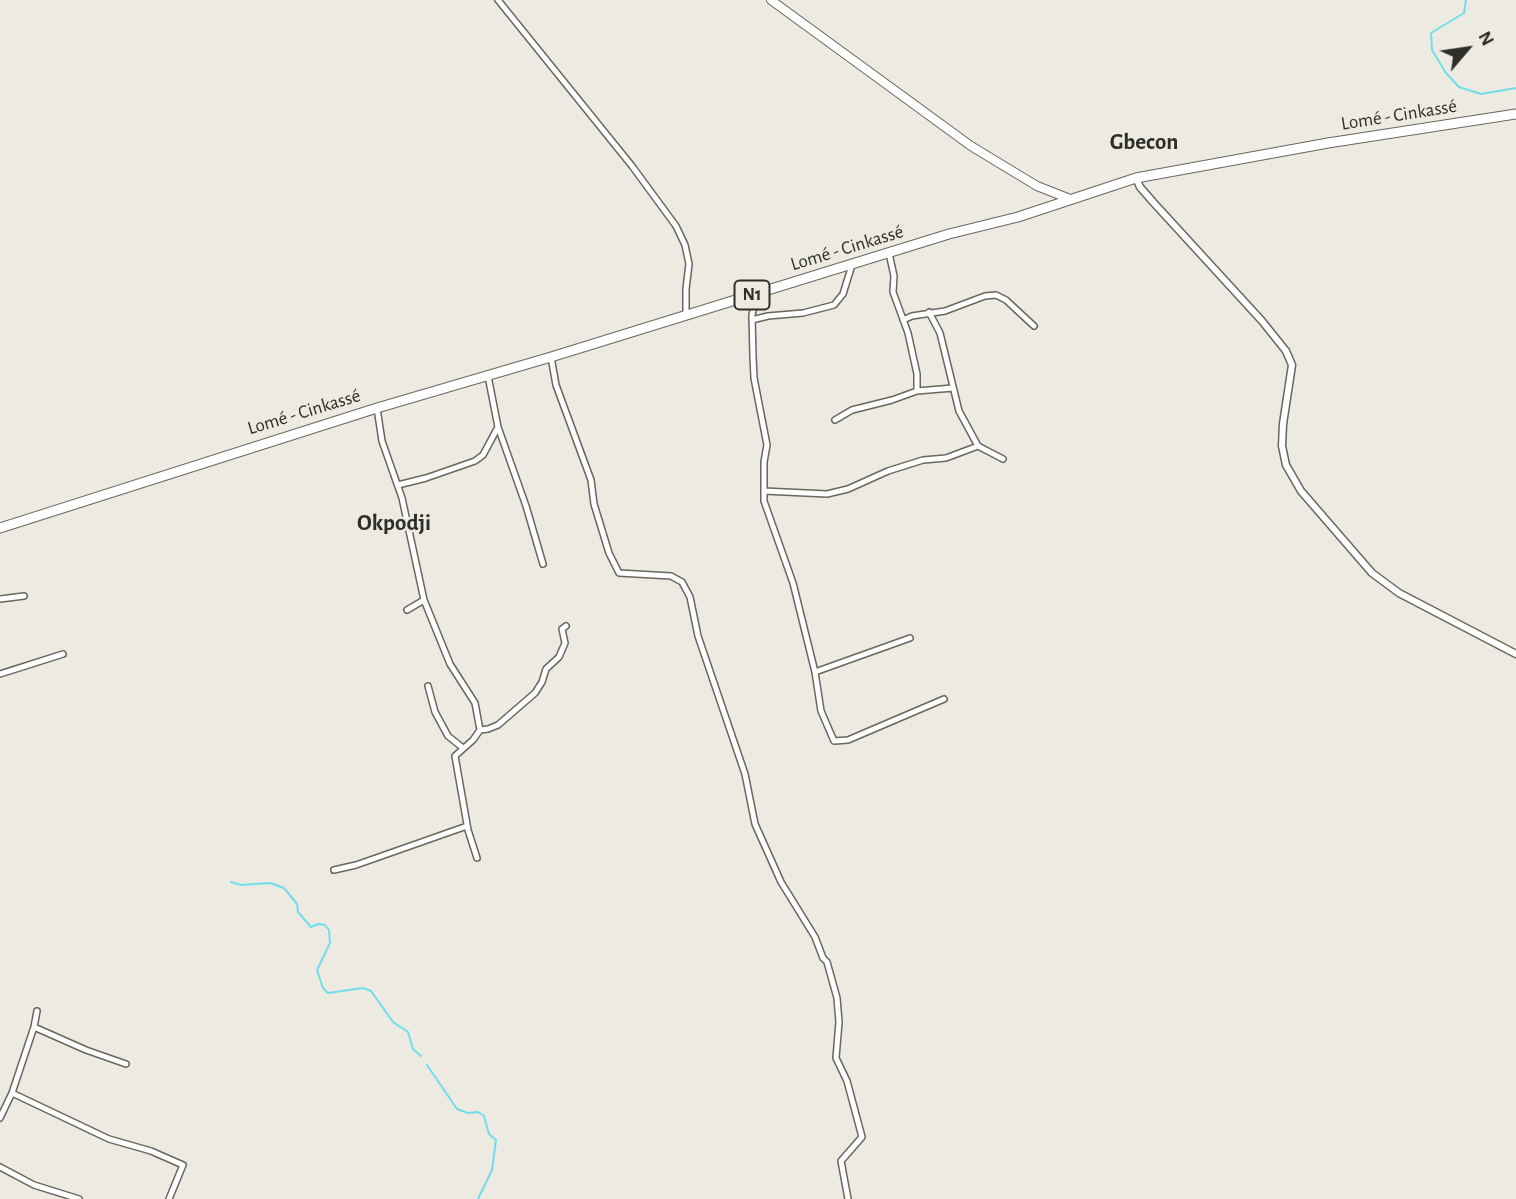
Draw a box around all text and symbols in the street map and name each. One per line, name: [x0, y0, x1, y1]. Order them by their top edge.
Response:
north arrow: [1432, 14, 1502, 84]
text: N: [1474, 28, 1497, 49]
street label: Lomé - Cinkassé: [1339, 95, 1459, 135]
district label: Gbecon: [1110, 128, 1178, 156]
street label: Lomé - Cinkassé: [788, 220, 906, 276]
road number: N1: [734, 281, 770, 310]
street label: Lomé - Cinkassé: [245, 384, 363, 440]
district label: Okpodji: [357, 509, 431, 537]

